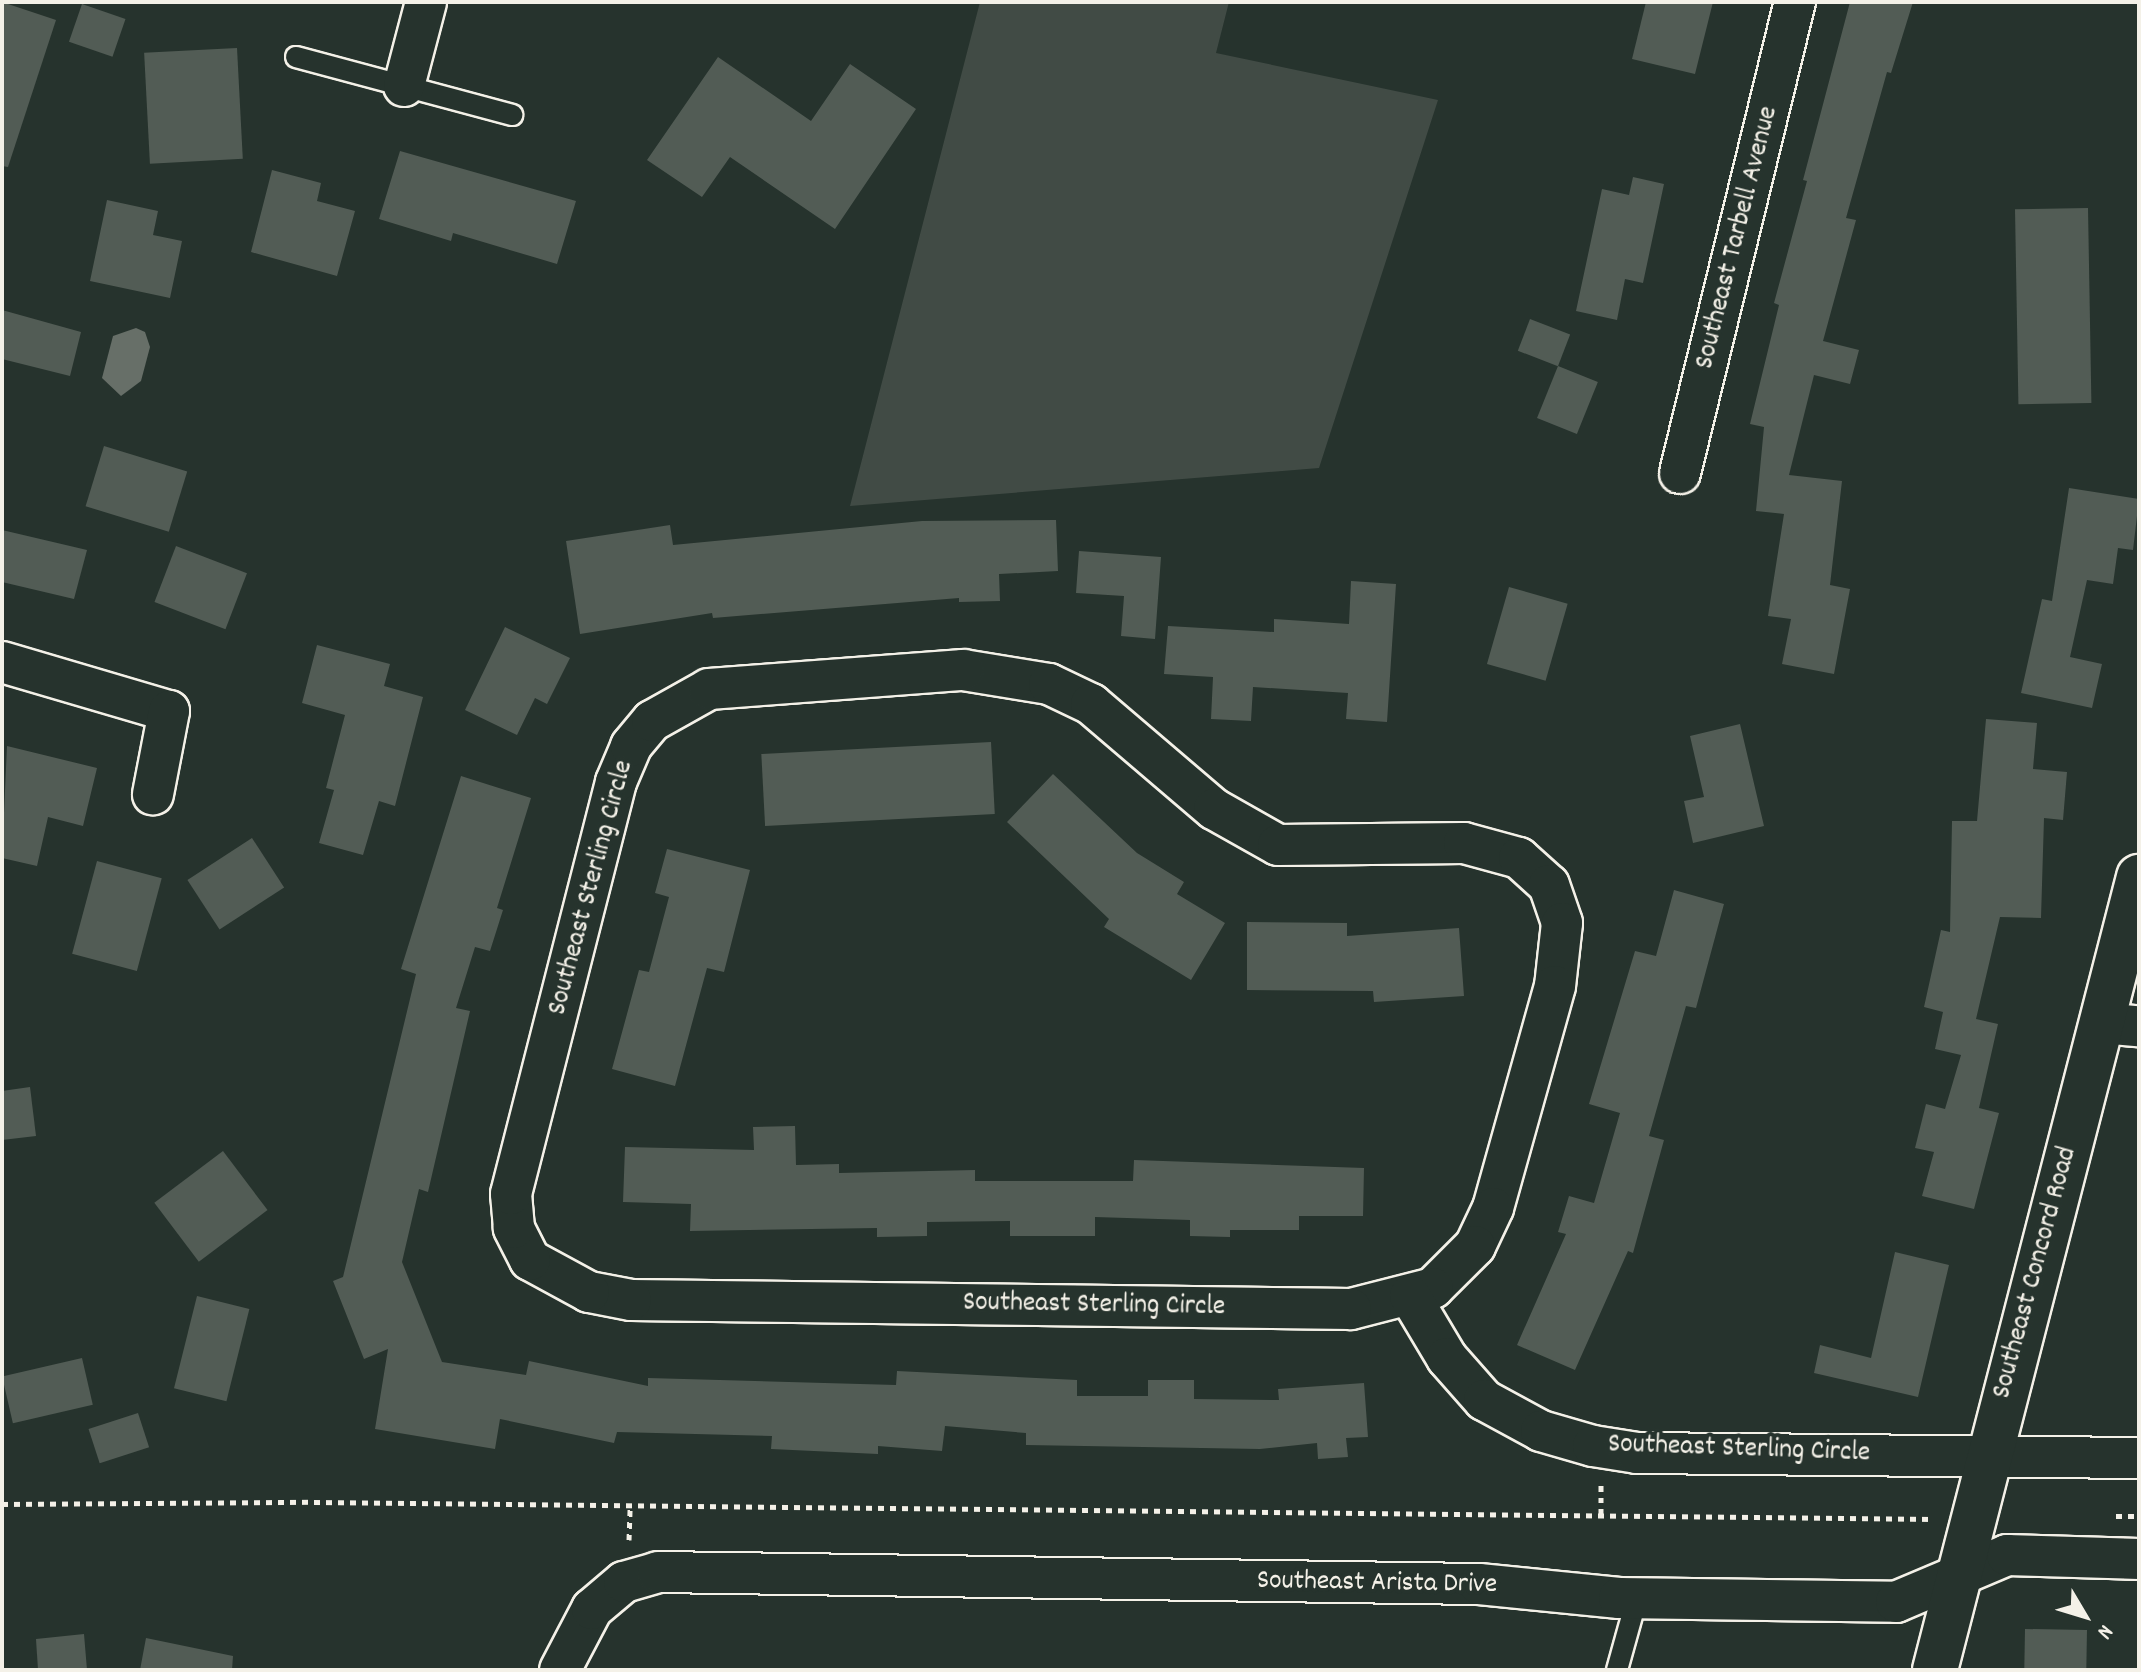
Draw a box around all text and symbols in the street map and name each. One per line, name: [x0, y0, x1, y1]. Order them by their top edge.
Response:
street label: Southeast Tarbell Avenue: [1689, 103, 1787, 373]
street label: Southeast Sterling Circle: [542, 757, 642, 1019]
street label: Southeast Concord Road: [1986, 1143, 2086, 1403]
street label: Southeast Sterling Circle: [963, 1287, 1225, 1325]
street label: Southeast Sterling Circle: [1607, 1429, 1871, 1471]
street label: Southeast Arista Drive: [1257, 1565, 1497, 1603]
north arrow: [2045, 1576, 2125, 1656]
text: N: [2089, 1617, 2120, 1645]

